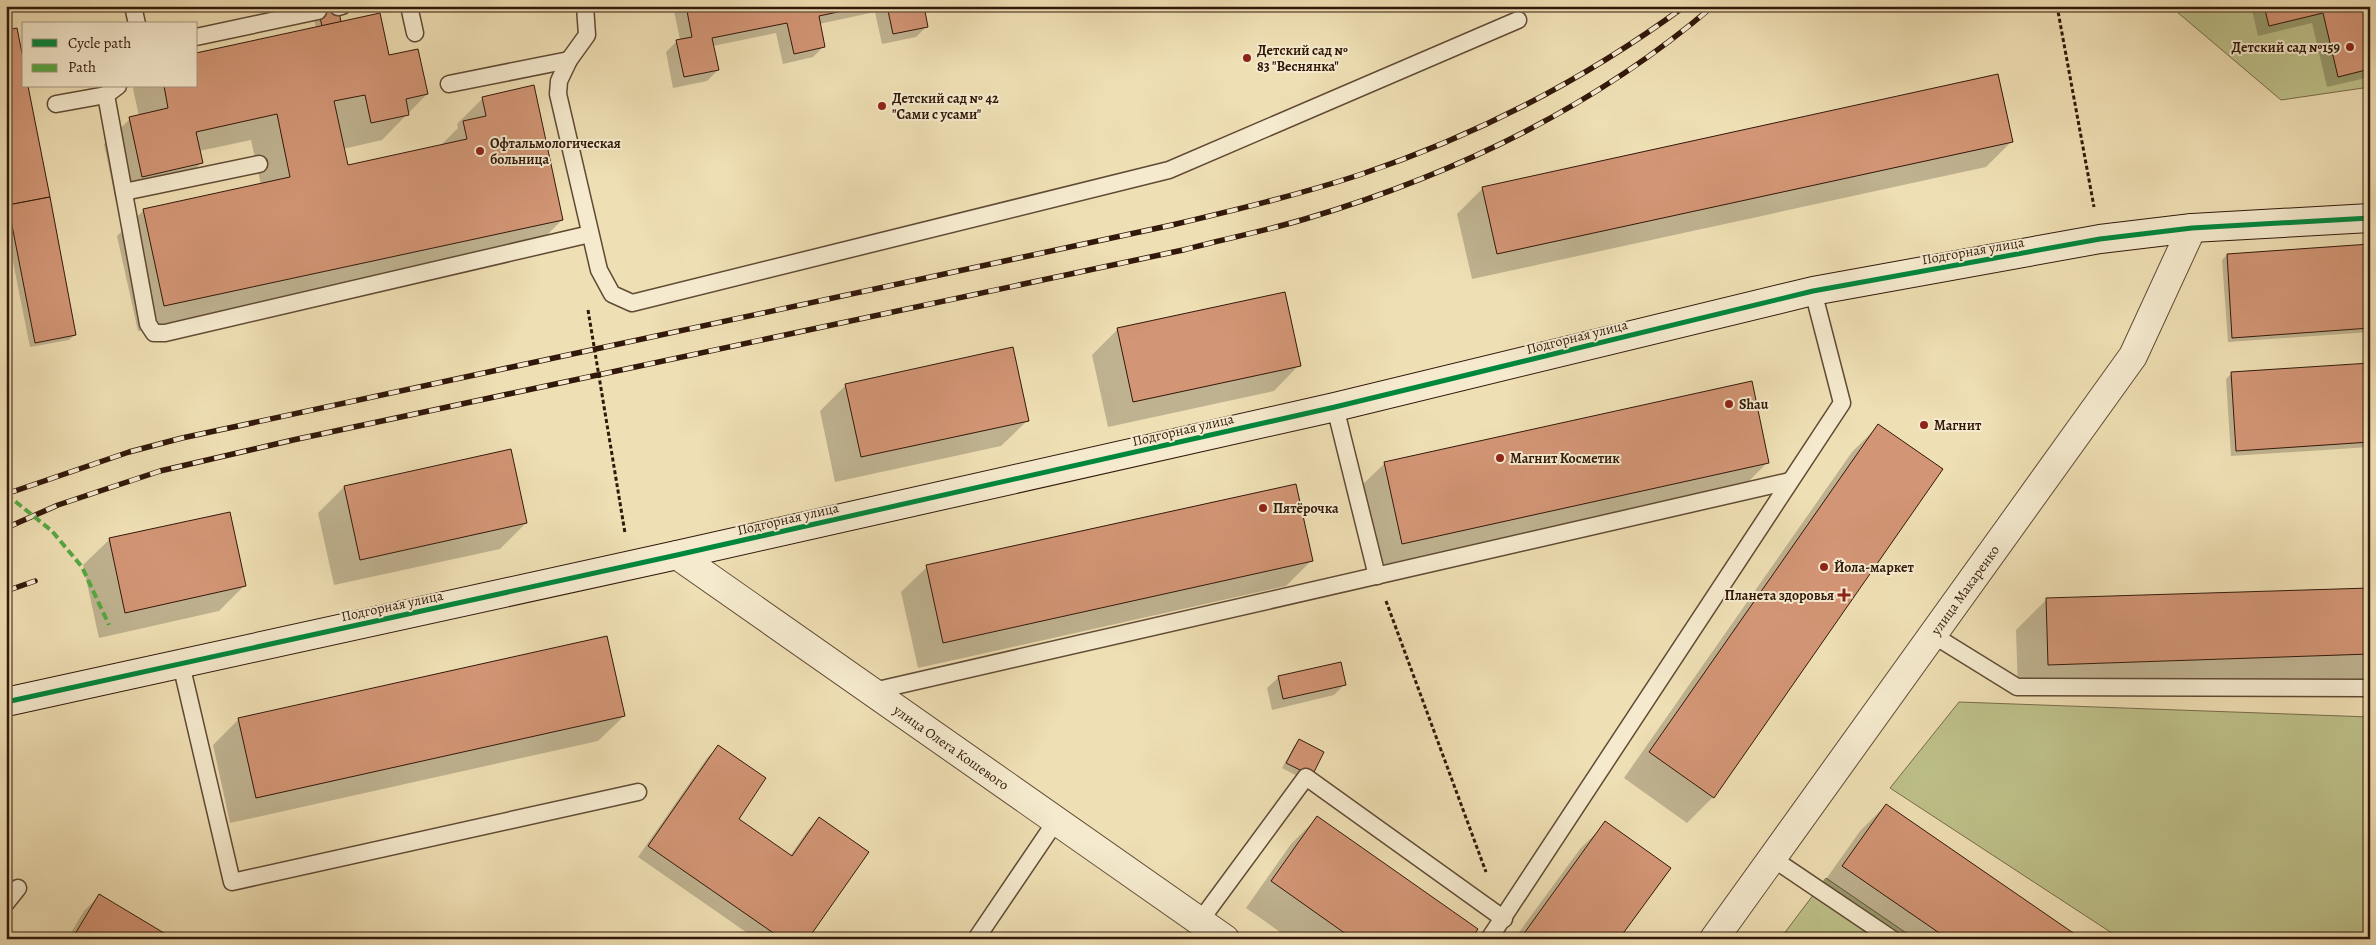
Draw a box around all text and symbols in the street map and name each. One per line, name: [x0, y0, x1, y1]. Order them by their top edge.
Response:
legend: [22, 22, 198, 88]
text: Cycle path: [68, 33, 131, 53]
place label: Детский сад №159: [2232, 38, 2341, 57]
place label: Детский сад № 83 "Веснянка": [1257, 41, 1348, 76]
marker: Детский сад №159: [2344, 41, 2356, 53]
marker: Детский сад № 83 "Веснянка": [1241, 52, 1253, 64]
text: Path: [68, 57, 96, 77]
place label: Детский сад № 42 "Сами с усами": [892, 89, 999, 124]
marker: Детский сад № 42 "Сами с усами": [876, 100, 888, 112]
place label: Офтальмологическая больница: [490, 134, 621, 169]
marker: Офтальмологическая больница: [474, 145, 486, 157]
street label: Подгорная улица: [1920, 233, 2026, 269]
street label: Подгорная улица: [1524, 315, 1630, 359]
place label: Shau: [1739, 395, 1769, 414]
marker: Shau: [1723, 398, 1735, 410]
street label: Подгорная улица: [1130, 409, 1236, 451]
place label: Магнит: [1934, 416, 1982, 435]
marker: Магнит: [1918, 419, 1930, 431]
place label: Магнит Косметик: [1510, 449, 1620, 468]
marker: Магнит Косметик: [1494, 452, 1506, 464]
street label: Подгорная улица: [735, 498, 841, 540]
place label: Пятёрочка: [1273, 499, 1339, 518]
marker: Пятёрочка: [1257, 502, 1269, 514]
street label: улица Макаренко: [1926, 541, 2004, 639]
place label: Йола-маркет: [1834, 558, 1914, 577]
marker: Йола-маркет: [1818, 561, 1830, 573]
street label: Подгорная улица: [339, 586, 445, 626]
place label: Планета здоровья: [1725, 586, 1834, 605]
marker: Планета здоровья: [1838, 589, 1850, 601]
street label: улица Олега Кошевого: [889, 700, 1013, 794]

